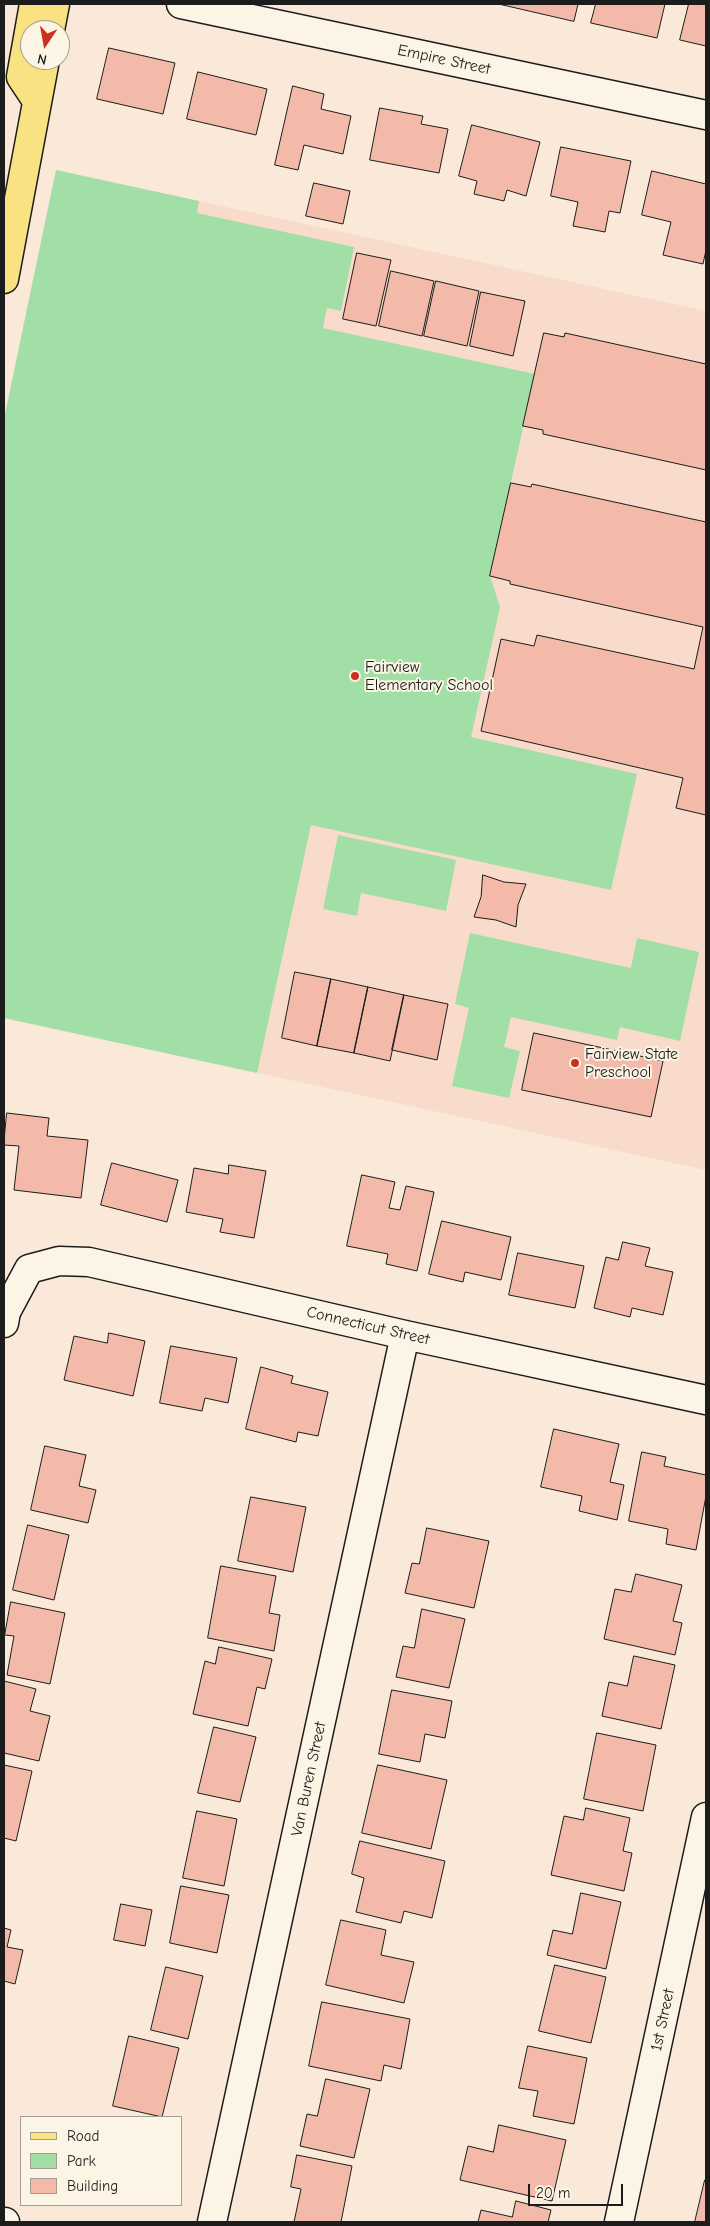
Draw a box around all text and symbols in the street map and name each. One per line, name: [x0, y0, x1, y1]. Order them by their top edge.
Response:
north arrow: [20, 20, 70, 70]
street label: Empire Street: [396, 41, 492, 79]
text: N: [36, 50, 48, 68]
place label: Fairview Elementary School: [365, 657, 493, 695]
marker: Fairview Elementary School: [349, 670, 361, 682]
place label: Fairview State Preschool: [585, 1044, 678, 1082]
marker: Fairview State Preschool: [569, 1057, 581, 1069]
street label: Connecticut Street: [305, 1302, 431, 1350]
street label: Van Buren Street: [287, 1720, 331, 1838]
street label: 1st Street: [647, 1987, 679, 2053]
legend: [20, 2116, 182, 2206]
text: Road: [67, 2127, 99, 2145]
text: Park: [67, 2152, 96, 2170]
scale bar: [530, 2174, 625, 2206]
text: Building: [67, 2177, 118, 2195]
text: 20 m: [536, 2184, 570, 2202]

